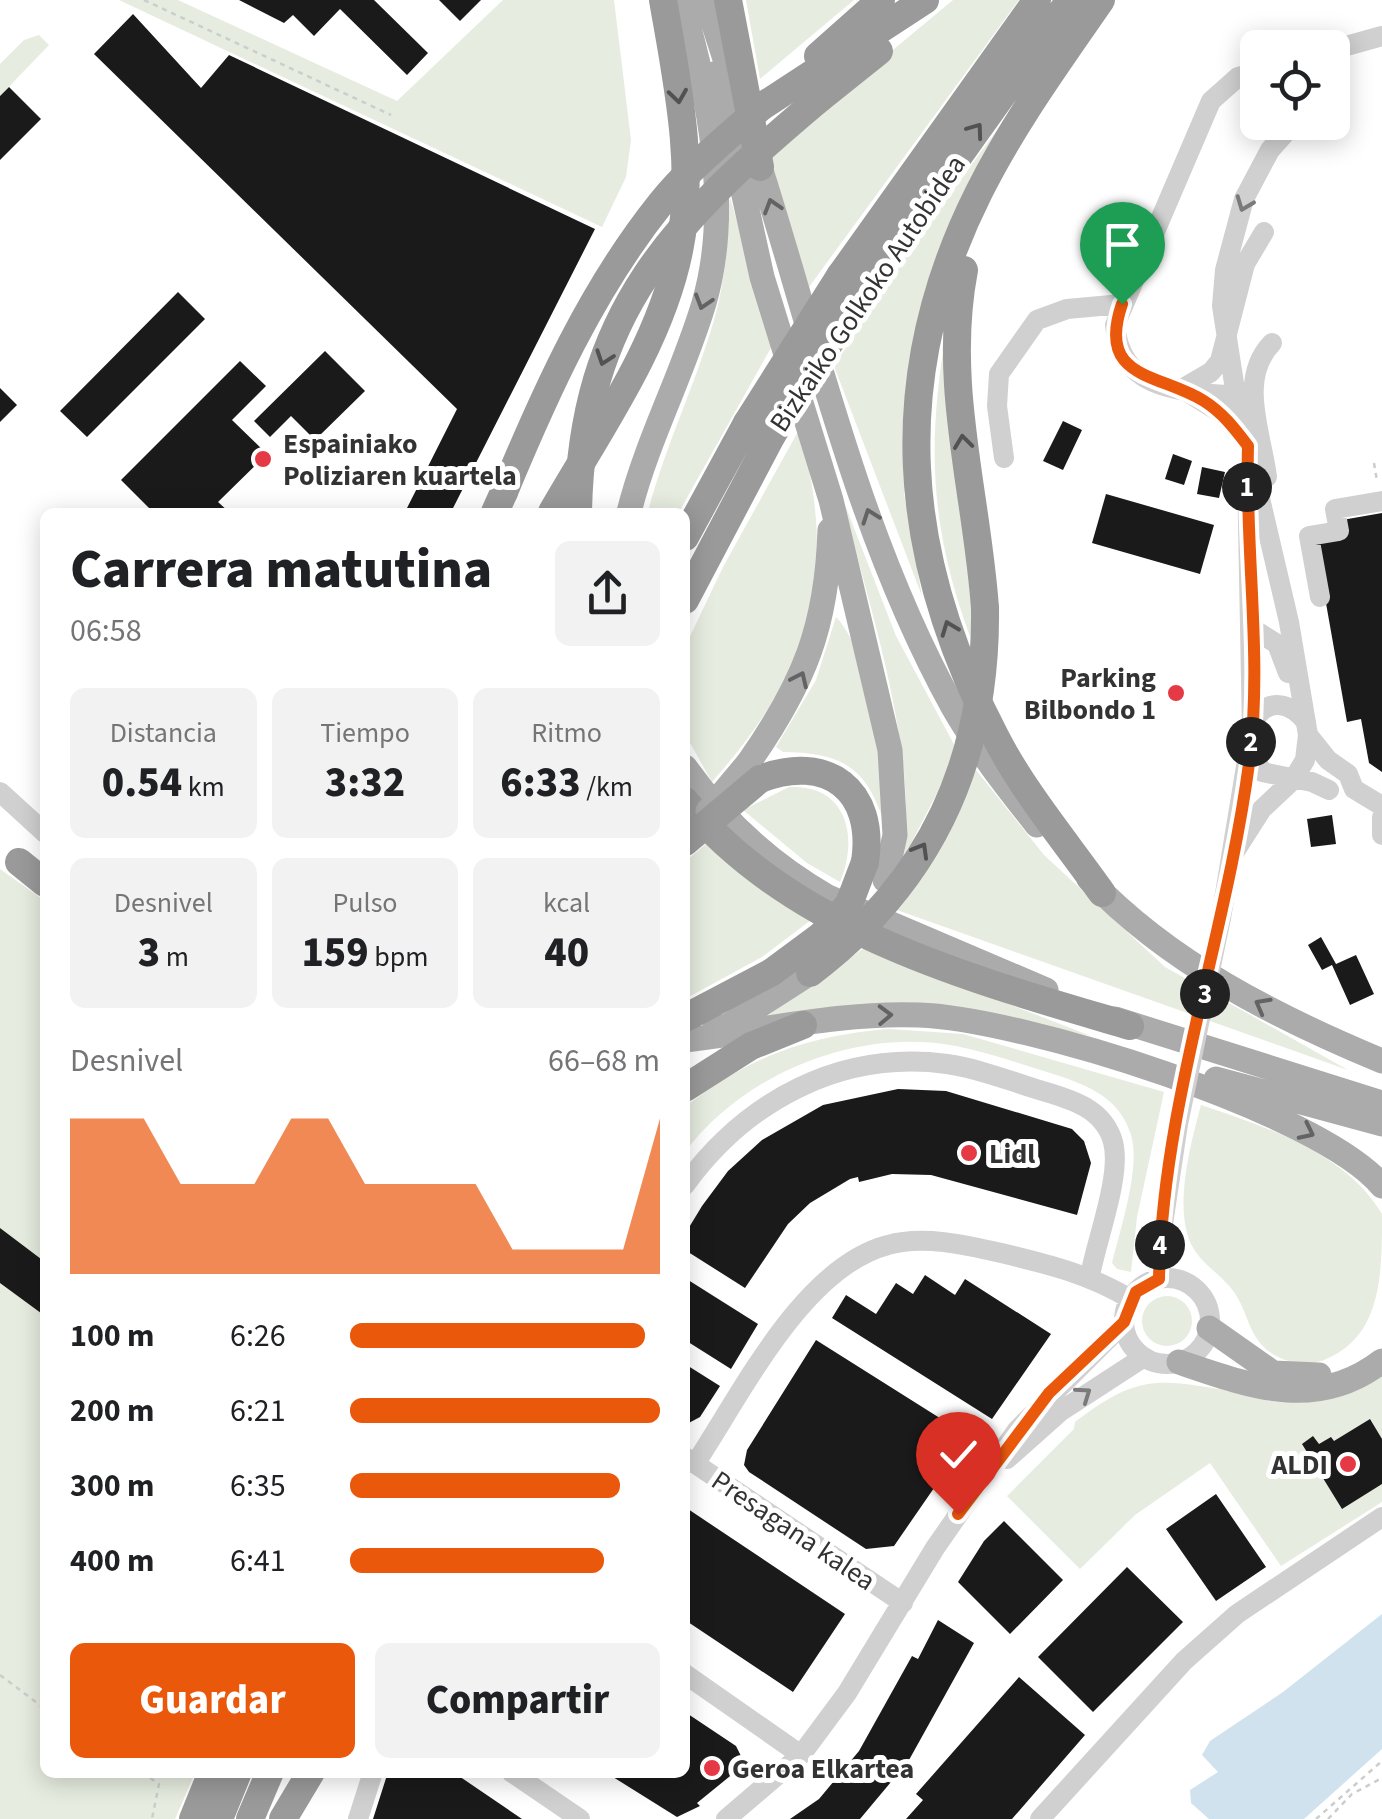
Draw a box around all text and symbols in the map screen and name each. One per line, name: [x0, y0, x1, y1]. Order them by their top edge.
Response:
map controls: [1240, 30, 1350, 140]
button: locate: [1240, 30, 1350, 140]
one-way arrow: [667, 88, 688, 105]
one-way arrow: [964, 123, 982, 141]
street label: Bizkaiko Golkoko Autobidea: [760, 147, 976, 440]
one-way arrow: [1236, 194, 1256, 212]
one-way arrow: [762, 198, 783, 215]
pin: [1080, 202, 1165, 305]
icon: arrive: [1095, 217, 1150, 272]
one-way arrow: [694, 293, 715, 310]
one-way arrow: [595, 349, 615, 366]
place label: Espainiako Poliziaren kuartela: [283, 424, 517, 496]
one-way arrow: [953, 433, 974, 449]
marker: Espainiako Poliziaren kuartela: [252, 448, 274, 470]
pin: 1: [1222, 462, 1272, 512]
text: 1: [1240, 467, 1254, 507]
one-way arrow: [861, 508, 882, 525]
text: Carrera matutina: [70, 531, 492, 609]
button: share: [555, 541, 660, 646]
text: 06:58: [70, 608, 142, 654]
one-way arrow: [940, 620, 960, 638]
place label: Parking Bilbondo 1: [1024, 658, 1156, 730]
one-way arrow: [788, 671, 808, 689]
marker: Parking Bilbondo 1: [1165, 682, 1187, 704]
text: Distancia: [110, 713, 217, 753]
text: Tiempo: [320, 713, 410, 753]
text: Ritmo: [531, 713, 602, 753]
pin: 2: [1226, 717, 1276, 767]
text: 2: [1244, 722, 1258, 762]
text: 0.54: [102, 753, 182, 813]
text: 3:32: [325, 753, 405, 813]
text: 6:33: [500, 753, 581, 813]
text: km: [182, 767, 225, 807]
text: /km: [581, 767, 633, 807]
one-way arrow: [909, 843, 928, 861]
text: Desnivel: [114, 883, 213, 923]
text: Pulso: [332, 883, 398, 923]
text: kcal: [543, 883, 590, 923]
text: 3: [138, 923, 160, 983]
text: 159: [301, 923, 369, 983]
text: 40: [544, 923, 589, 983]
text: m: [160, 937, 189, 977]
text: bpm: [369, 937, 429, 977]
pin: 3: [1180, 969, 1230, 1019]
text: 3: [1198, 974, 1212, 1014]
one-way arrow: [1255, 997, 1273, 1017]
one-way arrow: [877, 1005, 893, 1026]
text: Desnivel: [70, 1038, 183, 1084]
text: 66–68 m: [548, 1038, 660, 1084]
one-way arrow: [1296, 1119, 1314, 1139]
place label: Lidl: [989, 1134, 1035, 1174]
marker: Lidl: [958, 1142, 980, 1164]
pin: 4: [1135, 1220, 1185, 1270]
text: 4: [1153, 1225, 1167, 1265]
text: 100 m: [70, 1313, 155, 1359]
text: 6:26: [230, 1313, 286, 1359]
text: 200 m: [70, 1388, 155, 1434]
text: 6:21: [230, 1388, 286, 1434]
one-way arrow: [1073, 1389, 1091, 1406]
pin: [916, 1412, 1001, 1515]
icon: check: [931, 1427, 986, 1482]
place label: ALDI: [1270, 1445, 1328, 1485]
marker: ALDI: [1337, 1453, 1359, 1475]
street label: Presagana kalea: [703, 1461, 883, 1601]
text: 300 m: [70, 1463, 155, 1509]
text: 6:35: [230, 1463, 286, 1509]
text: 400 m: [70, 1538, 155, 1584]
text: 6:41: [230, 1538, 286, 1584]
button: Guardar: [70, 1643, 355, 1758]
button: Compartir: [375, 1643, 660, 1758]
place label: Geroa Elkartea: [732, 1749, 914, 1789]
marker: Geroa Elkartea: [701, 1757, 723, 1779]

